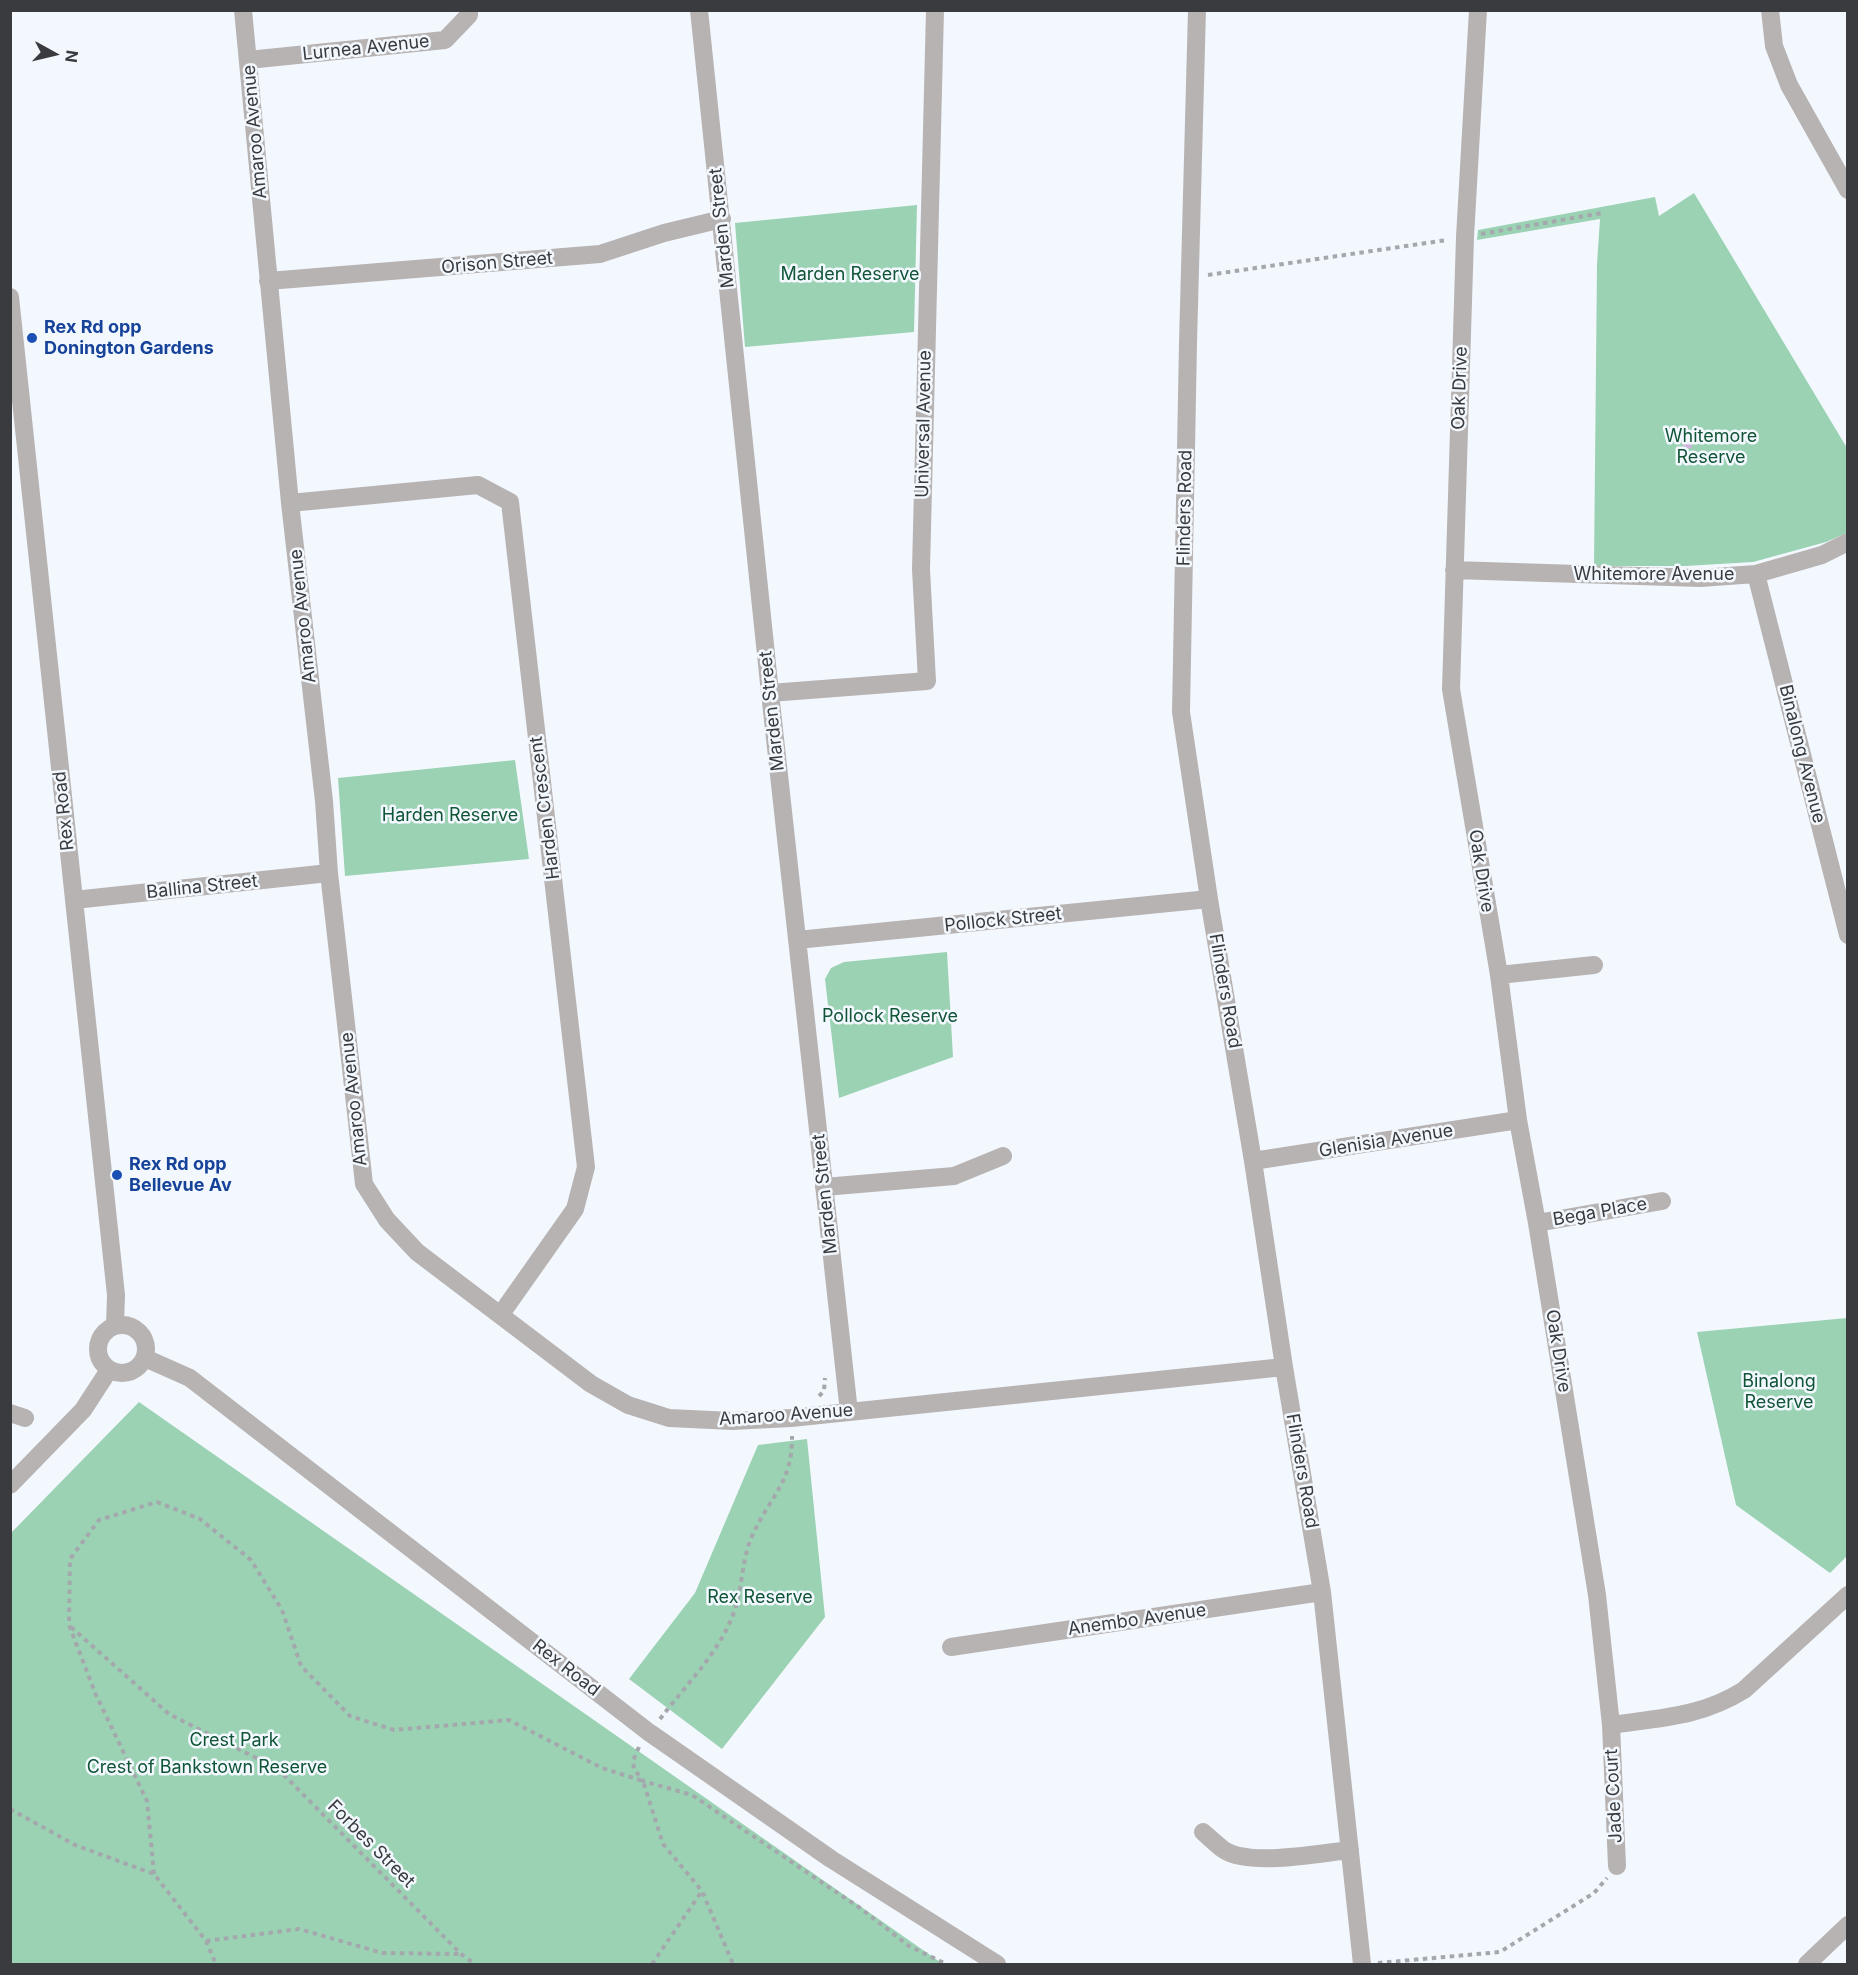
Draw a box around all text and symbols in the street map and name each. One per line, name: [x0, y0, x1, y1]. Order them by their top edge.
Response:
north arrow: [24, 24, 84, 84]
street label: Lurnea Avenue: [301, 31, 431, 65]
text: N: [61, 49, 83, 64]
street label: Amaroo Avenue: [238, 64, 272, 200]
street label: Marden Street: [705, 167, 739, 289]
street label: Orison Street: [440, 247, 554, 279]
park label: Marden Reserve: [780, 264, 920, 286]
place label: Rex Rd opp Donington Gardens: [44, 317, 214, 360]
marker: Rex Rd opp Donington Gardens: [25, 331, 39, 345]
street label: Oak Drive: [1448, 346, 1472, 430]
street label: Universal Avenue: [912, 350, 936, 498]
park label: Whitemore Reserve: [1665, 426, 1757, 468]
street label: Flinders Road: [1173, 450, 1197, 566]
street label: Amaroo Avenue: [285, 548, 321, 684]
street label: Whitemore Avenue: [1574, 564, 1734, 586]
street label: Marden Street: [755, 650, 789, 772]
street label: Binalong Avenue: [1774, 682, 1830, 826]
street label: Harden Crescent: [526, 735, 564, 881]
street label: Rex Road: [49, 770, 79, 852]
park label: Harden Reserve: [382, 805, 518, 827]
street label: Oak Drive: [1464, 828, 1498, 914]
street label: Ballina Street: [145, 870, 259, 904]
street label: Pollock Street: [943, 903, 1063, 937]
street label: Flinders Road: [1204, 932, 1246, 1050]
park label: Pollock Reserve: [822, 1006, 958, 1028]
street label: Amaroo Avenue: [336, 1031, 372, 1167]
street label: Glenisia Avenue: [1317, 1120, 1455, 1162]
street label: Marden Street: [808, 1133, 842, 1255]
place label: Rex Rd opp Bellevue Av: [129, 1154, 232, 1196]
marker: Rex Rd opp Bellevue Av: [110, 1168, 124, 1182]
street label: Bega Place: [1551, 1193, 1649, 1231]
street label: Oak Drive: [1541, 1308, 1575, 1394]
park label: Binalong Reserve: [1742, 1371, 1816, 1414]
street label: Amaroo Avenue: [718, 1400, 854, 1430]
street label: Flinders Road: [1281, 1412, 1323, 1530]
park label: Rex Reserve: [707, 1587, 813, 1609]
street label: Anembo Avenue: [1066, 1600, 1208, 1640]
street label: Rex Road: [528, 1635, 604, 1701]
park label: Crest Park: [189, 1730, 279, 1752]
street label: Jade Court: [1601, 1748, 1627, 1844]
park label: Crest of Bankstown Reserve: [87, 1757, 327, 1779]
street label: Forbes Street: [323, 1796, 419, 1892]

